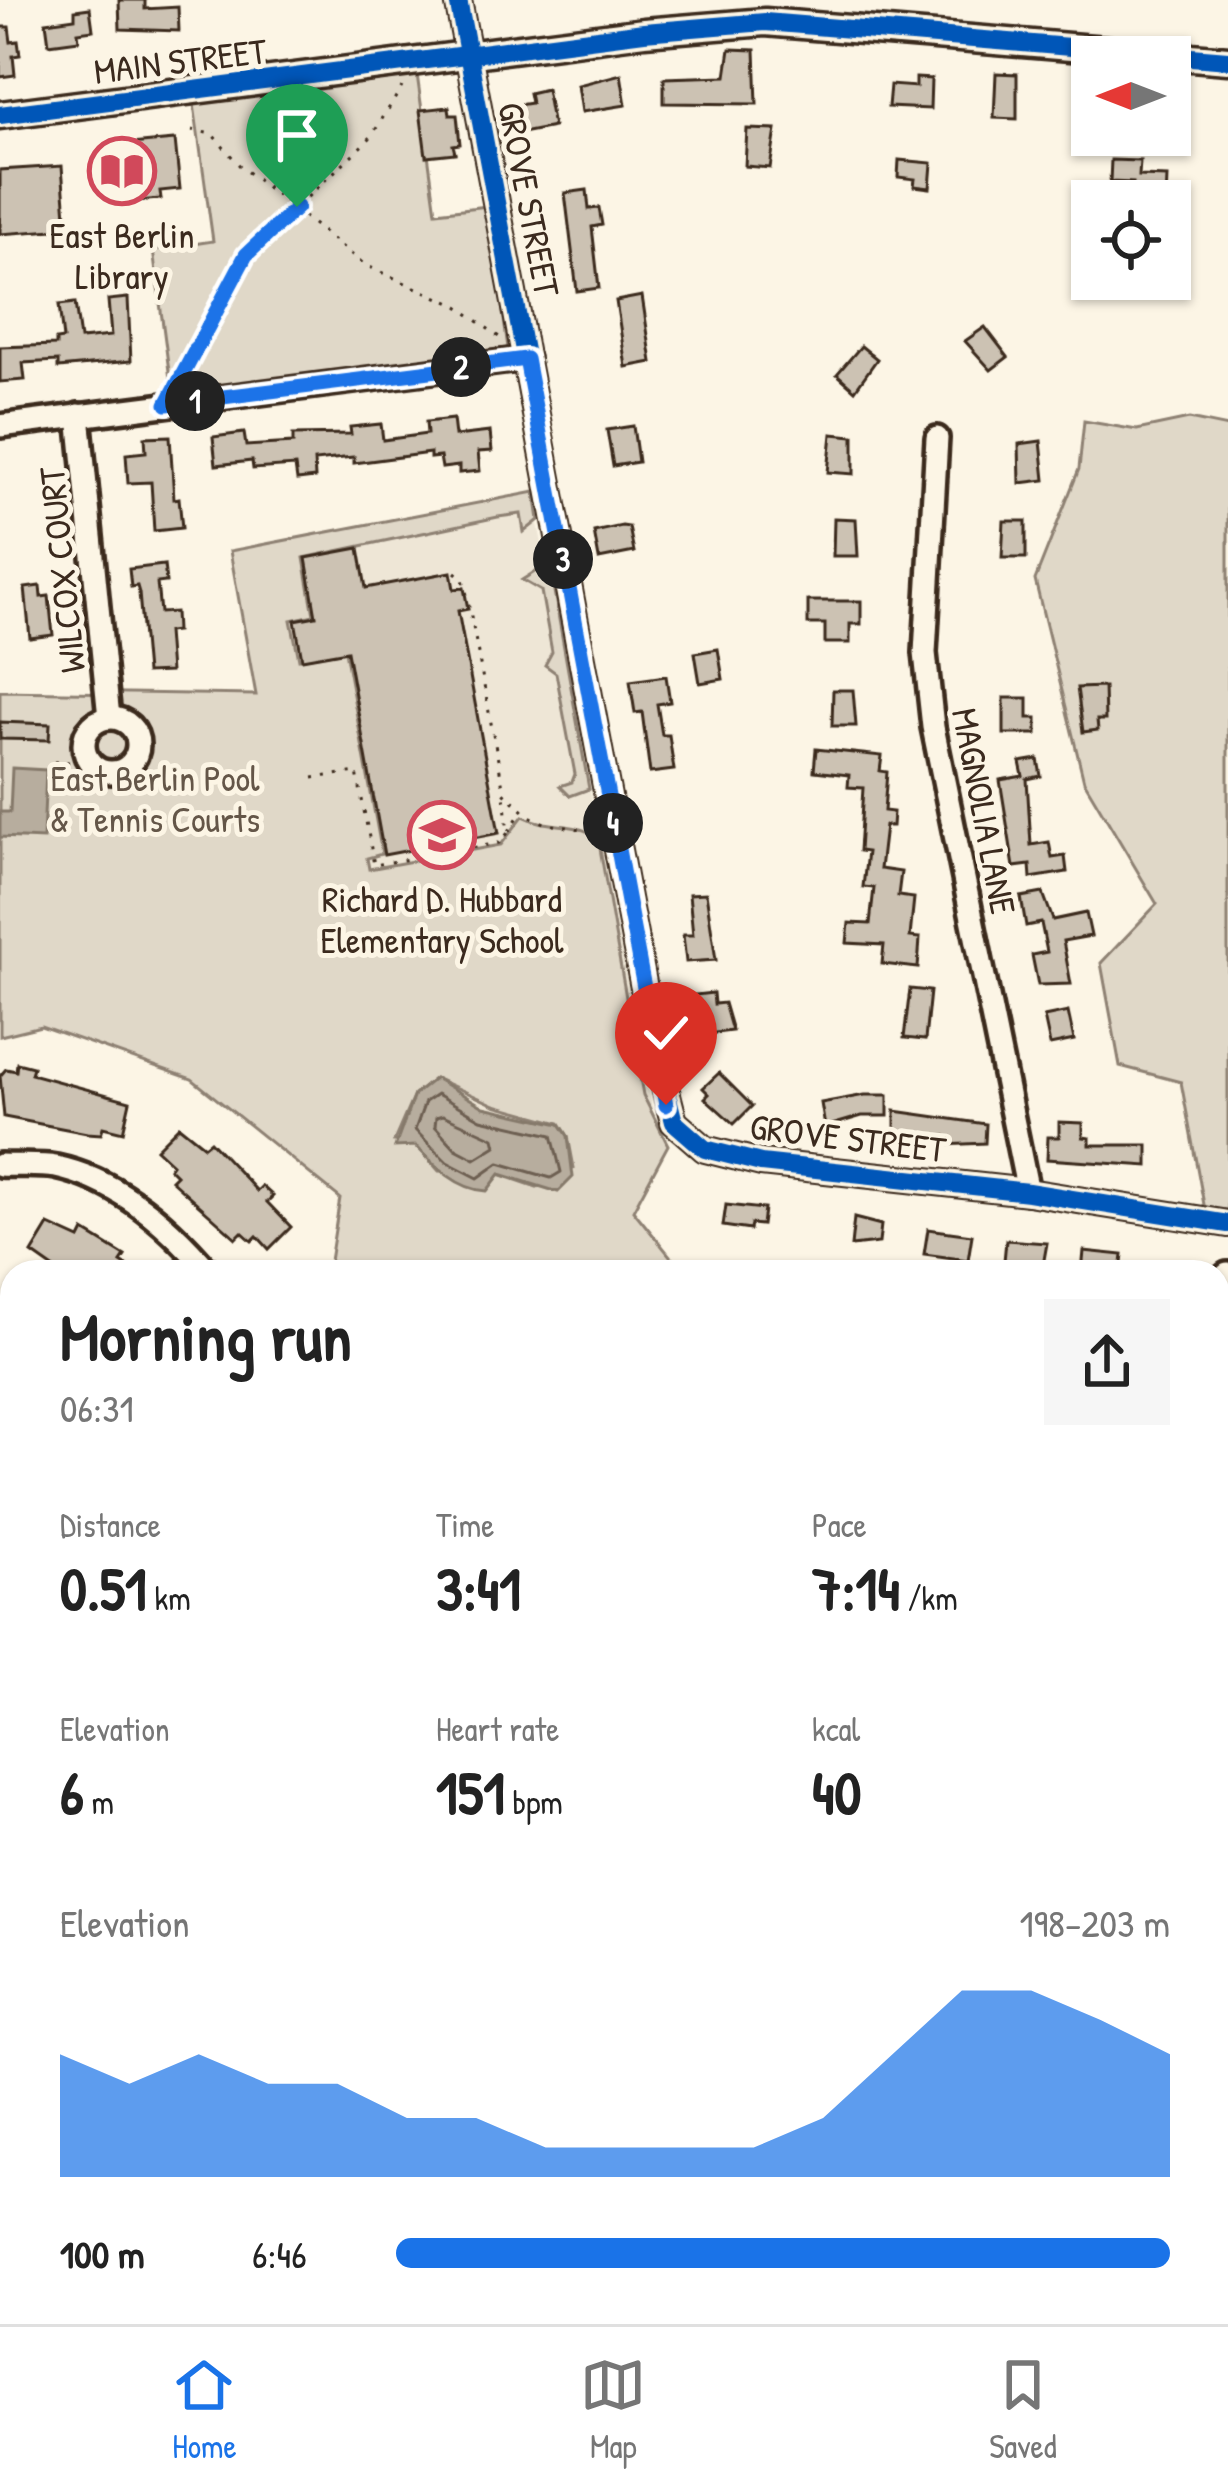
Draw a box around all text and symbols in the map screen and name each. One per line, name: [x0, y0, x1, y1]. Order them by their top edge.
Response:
street label: MAIN STREET: [91, 25, 270, 95]
north arrow: [1071, 36, 1191, 156]
map controls: [1071, 36, 1191, 300]
pin: [246, 84, 348, 207]
street label: GROVE STREET: [487, 98, 573, 301]
icon: arrive: [264, 102, 330, 168]
library icon: East Berlin Library: [87, 136, 157, 206]
button: locate: [1071, 180, 1191, 300]
place label: East Berlin Library: [50, 210, 194, 300]
pin: 2: [431, 337, 491, 397]
text: 2: [453, 345, 469, 389]
pin: 1: [165, 371, 225, 431]
text: 1: [189, 379, 201, 423]
street label: WILCOX COURT: [26, 464, 96, 675]
pin: 3: [533, 529, 593, 589]
text: 3: [556, 537, 570, 581]
street label: MAGNOLIA LANE: [941, 704, 1029, 918]
park label: East Berlin Pool & Tennis Courts: [50, 753, 260, 843]
pin: 4: [583, 793, 643, 853]
school or university icon: Richard D. Hubbard Elementary School: [407, 800, 477, 870]
text: 4: [607, 801, 619, 845]
place label: Richard D. Hubbard Elementary School: [321, 874, 564, 964]
pin: [615, 982, 717, 1105]
icon: check: [633, 1000, 699, 1066]
street label: GROVE STREET: [748, 1101, 950, 1173]
text: Morning run: [60, 1291, 352, 1381]
button: share: [1044, 1299, 1170, 1425]
text: 06:31: [60, 1381, 134, 1434]
text: Distance: [60, 1503, 161, 1547]
text: Time: [436, 1503, 494, 1547]
text: Pace: [812, 1503, 867, 1547]
text: 0.51: [60, 1547, 147, 1629]
text: 3:41: [436, 1547, 521, 1629]
text: 7:14: [812, 1547, 900, 1629]
text: km: [147, 1576, 191, 1620]
text: /km: [900, 1576, 958, 1620]
text: Elevation: [60, 1707, 170, 1751]
text: Heart rate: [436, 1707, 559, 1751]
text: kcal: [812, 1707, 860, 1751]
text: 6: [60, 1751, 84, 1833]
text: 151: [436, 1751, 505, 1833]
text: 40: [812, 1751, 861, 1833]
text: m: [84, 1780, 114, 1824]
text: bpm: [505, 1780, 563, 1824]
text: Elevation: [60, 1896, 190, 1949]
text: 198–203 m: [1020, 1896, 1170, 1949]
text: 100 m: [60, 2227, 145, 2280]
text: 6:46: [252, 2227, 307, 2280]
tab: Home: [171, 2352, 237, 2468]
tab: Map: [580, 2352, 646, 2468]
tab: Saved: [989, 2352, 1057, 2468]

